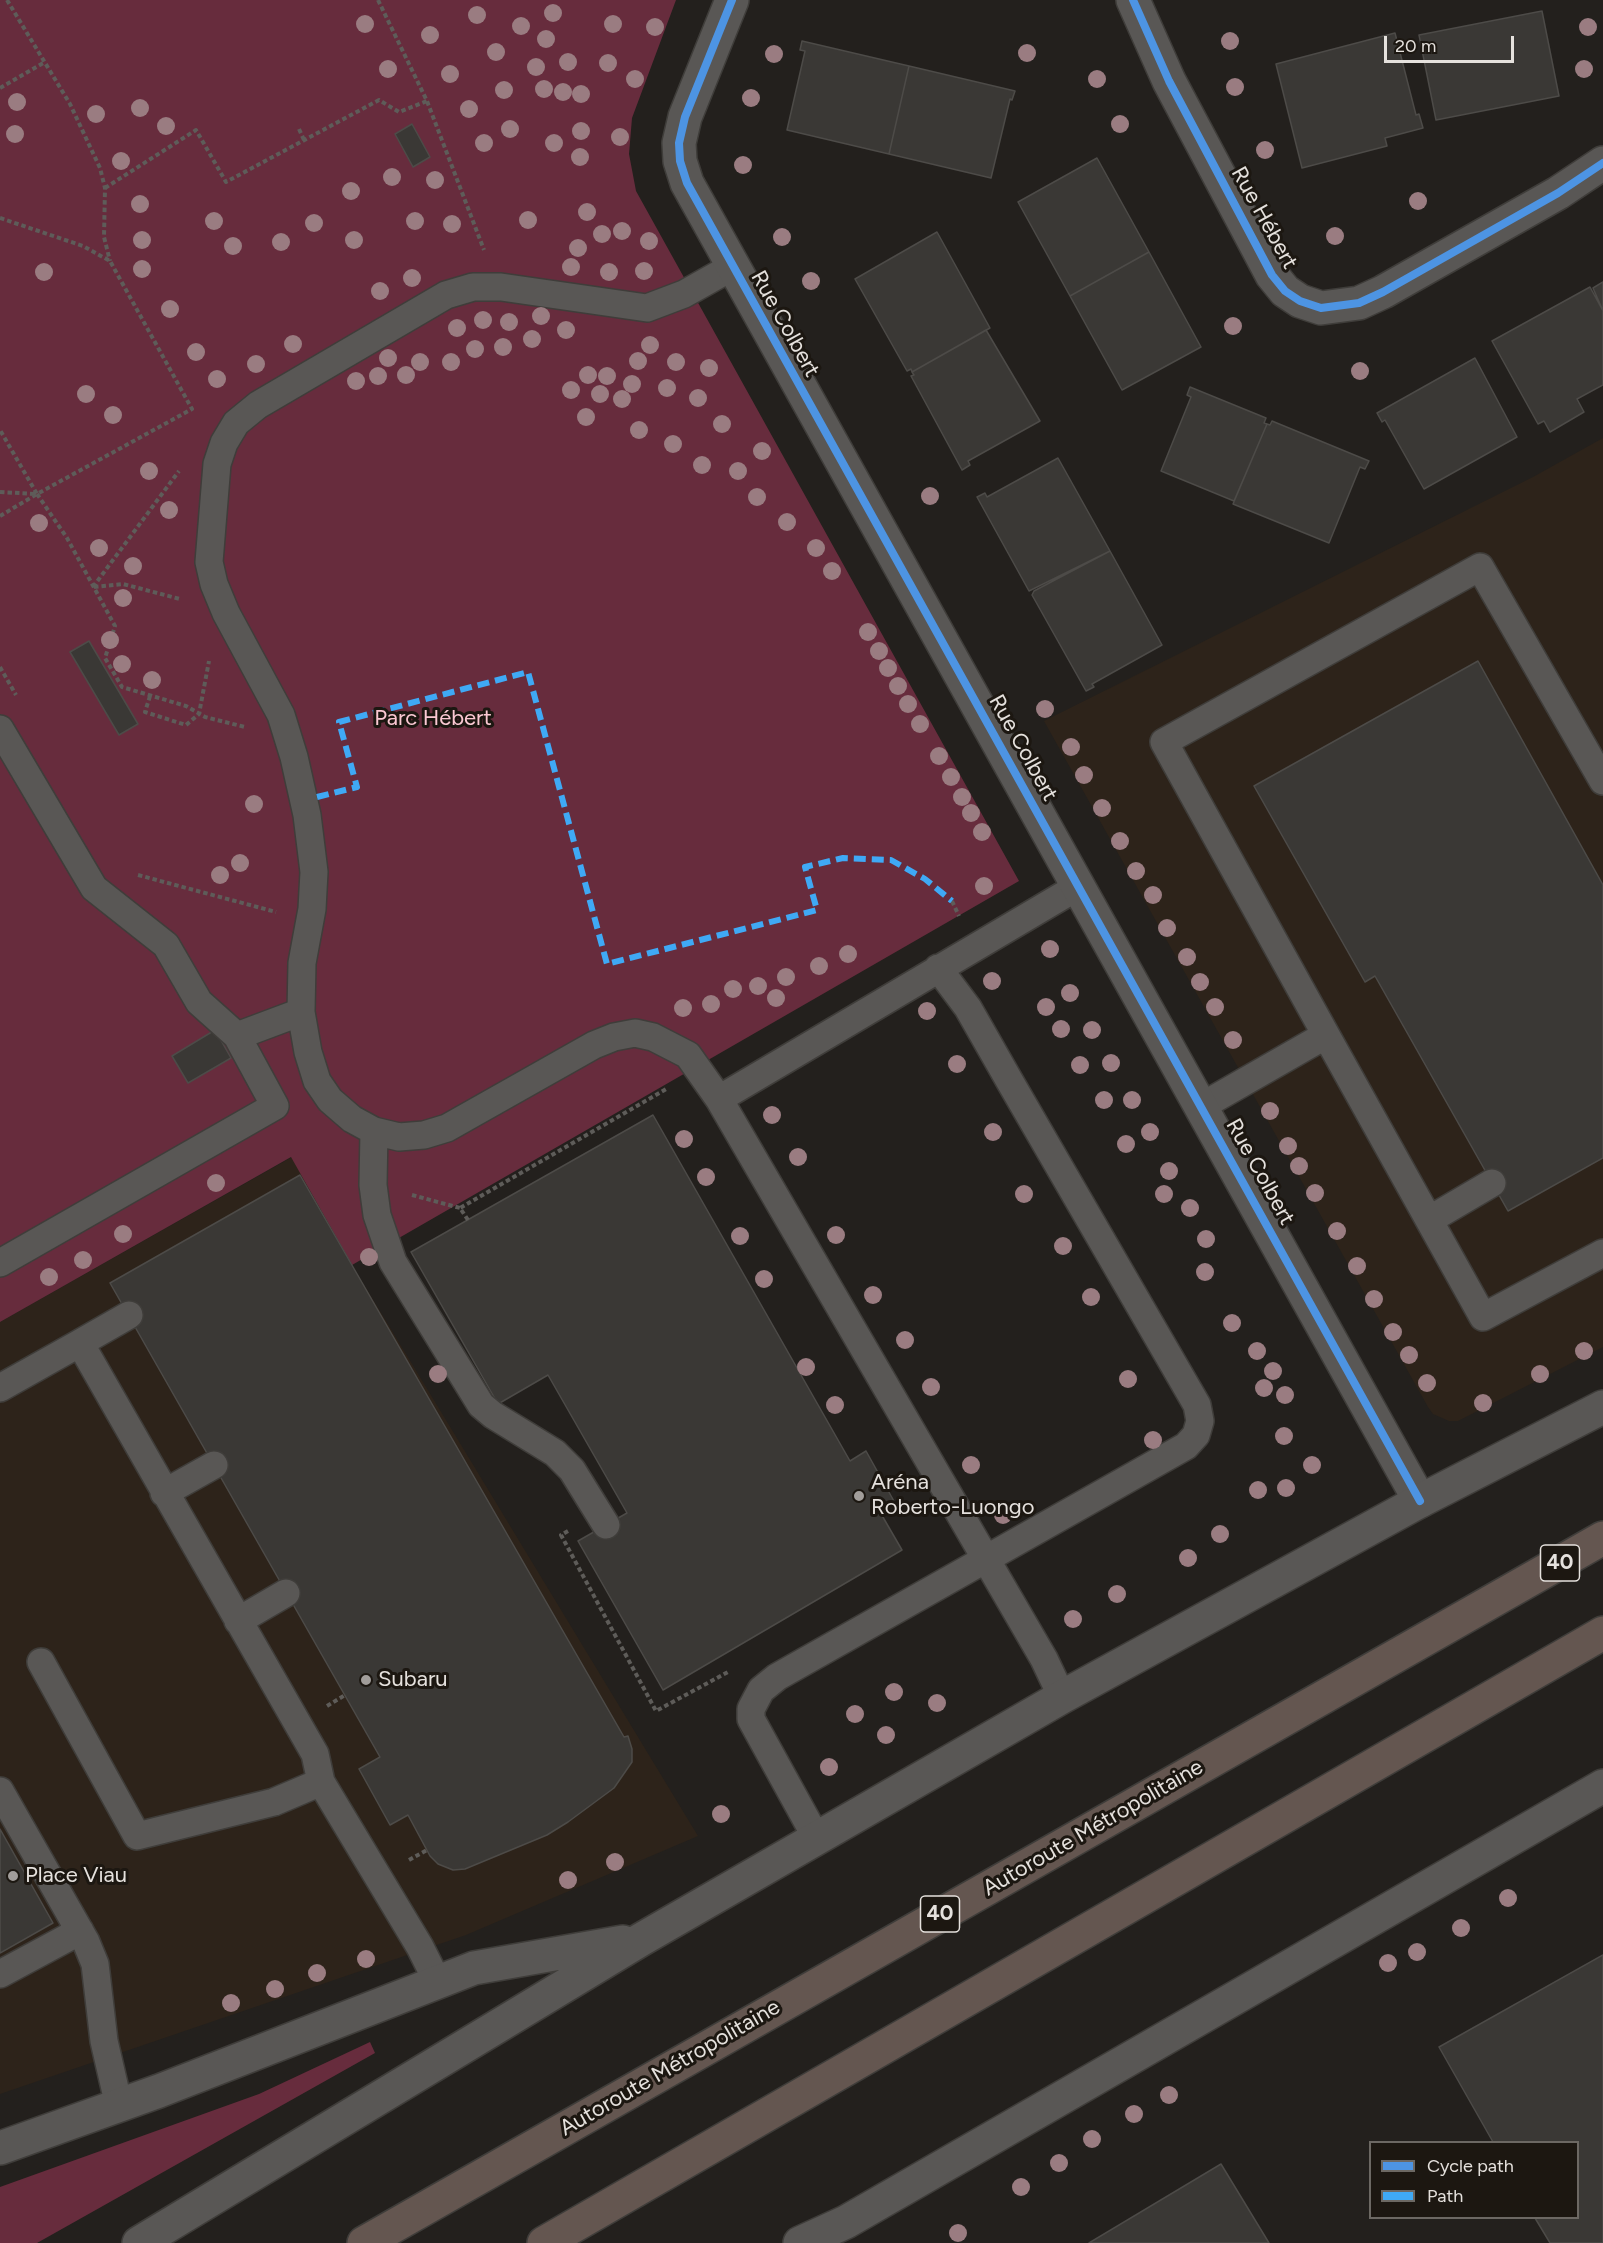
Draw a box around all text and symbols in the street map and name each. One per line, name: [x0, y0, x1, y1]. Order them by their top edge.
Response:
scale bar: [1387, 24, 1518, 62]
text: 20 m: [1395, 35, 1436, 57]
street label: Rue Hébert: [1225, 162, 1303, 274]
street label: Rue Colbert: [745, 266, 825, 382]
street label: Rue Colbert: [983, 690, 1063, 806]
park label: Parc Hébert: [374, 706, 492, 732]
street label: Rue Colbert: [1220, 1114, 1300, 1230]
place label: Aréna Roberto-Luongo: [871, 1470, 1034, 1522]
marker: Aréna Roberto-Luongo: [852, 1489, 866, 1503]
road number: 40: [1540, 1545, 1580, 1581]
place label: Subaru: [378, 1667, 448, 1693]
marker: Subaru: [359, 1673, 373, 1687]
street label: Autoroute Métropolitaine: [978, 1754, 1208, 1902]
place label: Place Viau: [25, 1863, 127, 1889]
marker: Place Viau: [6, 1869, 20, 1883]
road number: 40: [920, 1896, 960, 1932]
street label: Autoroute Métropolitaine: [555, 1994, 785, 2142]
legend: [1369, 2141, 1579, 2219]
text: Cycle path: [1427, 2155, 1514, 2177]
text: Path: [1427, 2185, 1463, 2207]

